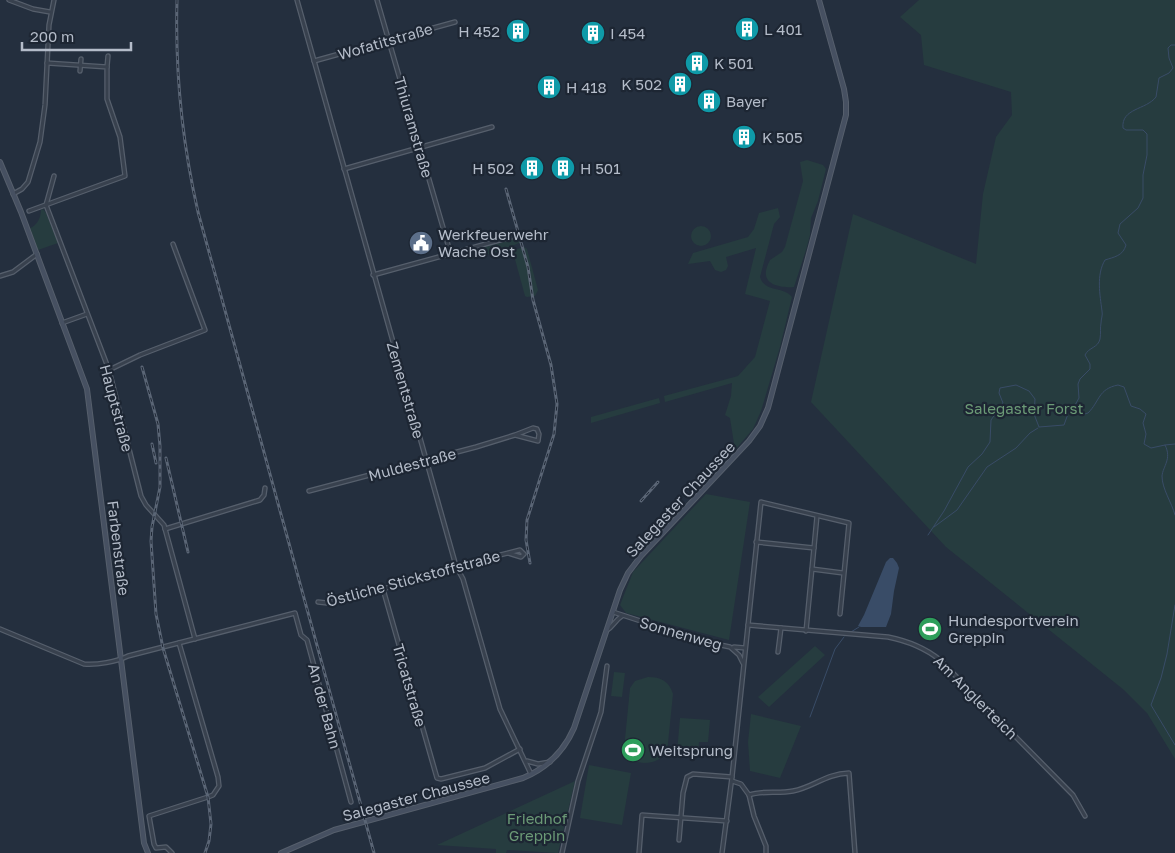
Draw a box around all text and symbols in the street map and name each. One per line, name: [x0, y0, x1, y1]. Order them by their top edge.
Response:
building icon: L 401: [734, 16, 760, 42]
building icon: H 452: [505, 18, 531, 44]
street label: Wofatitstraße: [336, 19, 435, 63]
scale bar: [22, 20, 131, 52]
building icon: I 454: [580, 20, 606, 46]
place label: L 401: [764, 20, 802, 38]
place label: H 452: [458, 22, 500, 40]
place label: I 454: [610, 24, 645, 42]
text: 200 m: [30, 27, 74, 45]
building icon: K 501: [684, 50, 710, 76]
place label: K 501: [714, 54, 753, 72]
building icon: K 502: [667, 71, 693, 97]
street label: Thiuramstraße: [391, 74, 437, 180]
building icon: H 418: [536, 74, 562, 100]
place label: K 502: [621, 75, 662, 93]
place label: H 418: [566, 78, 607, 96]
building icon: Bayer: [696, 88, 722, 114]
place label: Bayer: [726, 92, 767, 110]
building icon: K 505: [731, 124, 757, 150]
place label: K 505: [762, 128, 803, 146]
building icon: H 502: [519, 155, 545, 181]
building icon: H 501: [550, 155, 576, 181]
place label: H 502: [472, 159, 514, 177]
place label: H 501: [580, 159, 620, 177]
place label: Werkfeuerwehr Wache Ost: [438, 225, 549, 260]
public building icon: Werkfeuerwehr Wache Ost: [408, 230, 434, 256]
street label: Zementstraße: [384, 339, 429, 441]
street label: Hauptstraße: [97, 362, 137, 454]
park label: Salegaster Forst: [965, 399, 1083, 417]
street label: Salegaster Chaussee: [622, 437, 738, 561]
street label: Muldestraße: [366, 444, 458, 484]
street label: Farbenstraße: [104, 499, 134, 597]
street label: Östliche Stickstoffstraße: [324, 546, 502, 610]
place label: Hundesportverein Greppin: [948, 611, 1079, 646]
street label: Sonnenweg: [638, 613, 724, 653]
sports icon: Hundesportverein Greppin: [917, 616, 943, 642]
street label: Tricatstraße: [390, 641, 431, 729]
street label: Am Anglerteich: [930, 651, 1022, 743]
street label: An der Bahn: [305, 661, 345, 751]
sports icon: Weitsprung: [620, 737, 646, 763]
place label: Weitsprung: [650, 741, 733, 759]
street label: Salegaster Chaussee: [340, 768, 492, 824]
park label: Friedhof Greppin: [507, 809, 568, 844]

